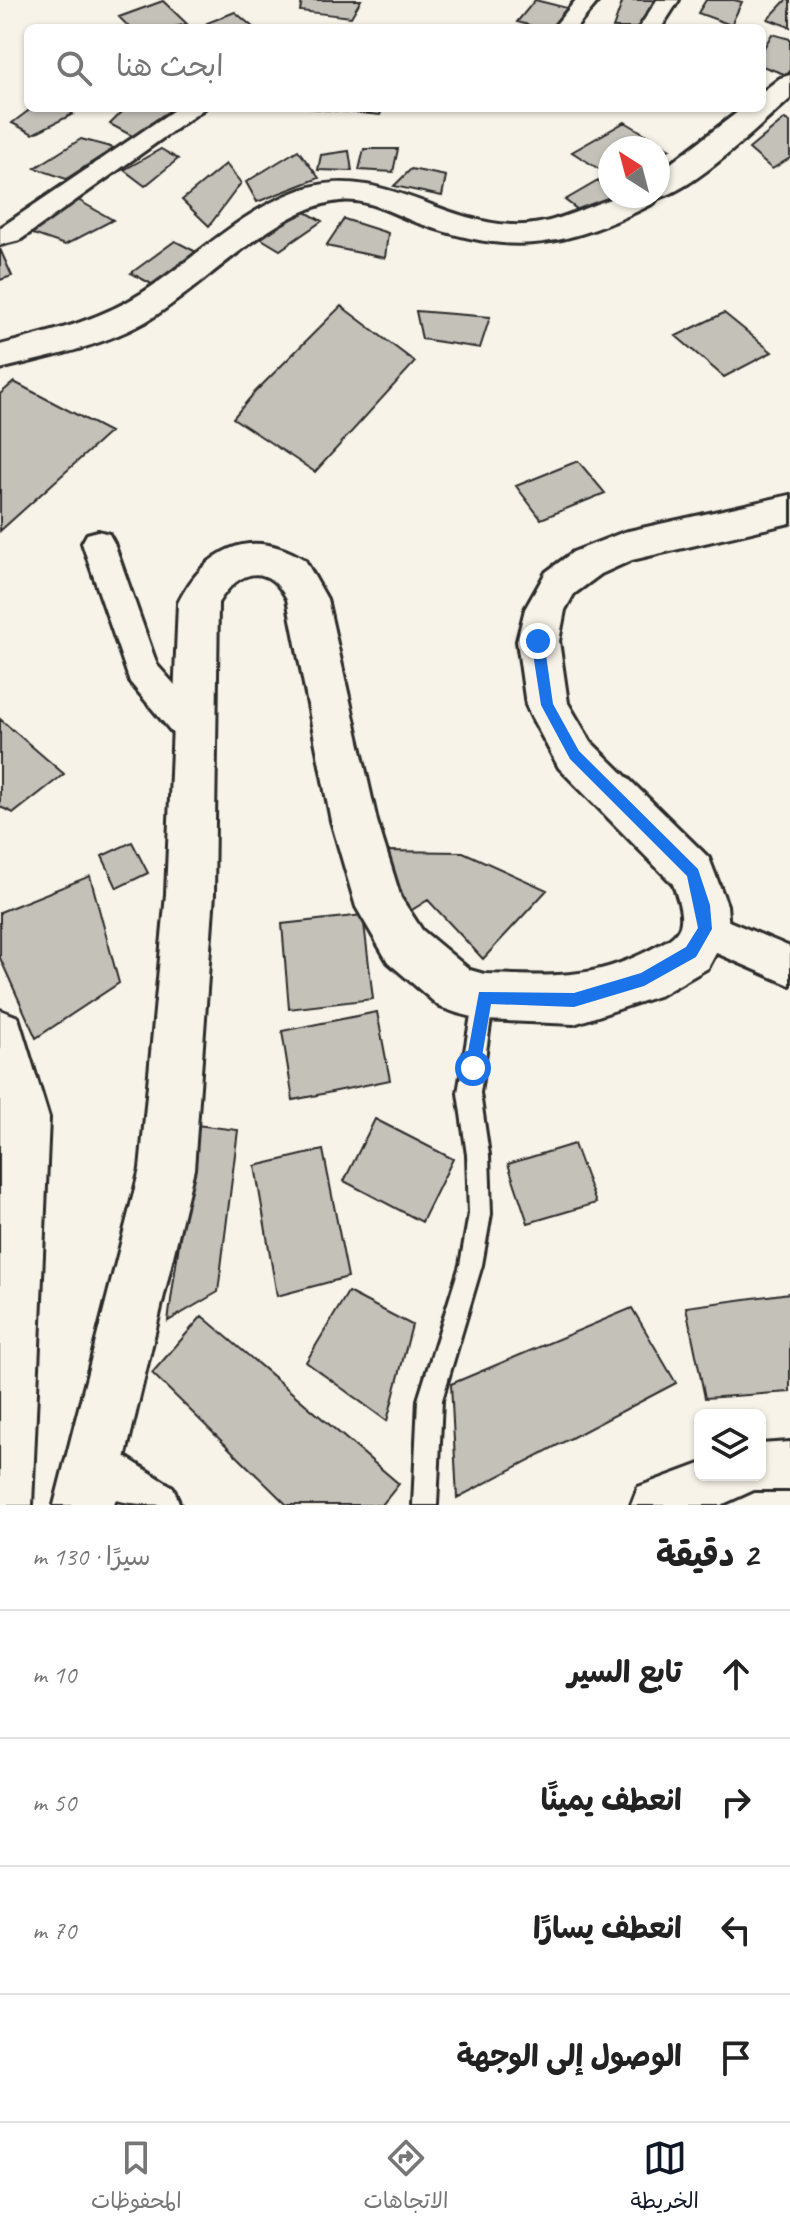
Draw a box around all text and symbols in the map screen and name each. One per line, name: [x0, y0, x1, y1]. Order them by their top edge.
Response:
search box: [24, 24, 766, 112]
icon: search: [52, 46, 96, 90]
text: ابحث هنا: [116, 47, 224, 85]
north arrow: [598, 136, 670, 208]
route end: [520, 623, 556, 659]
route start: [455, 1050, 491, 1086]
map controls: [694, 1409, 766, 1481]
button: layers: [694, 1409, 766, 1481]
text: 2 دقيقة: [656, 1533, 758, 1576]
text: سيرًا · 130 m: [32, 1540, 151, 1573]
icon: ahead: [714, 1652, 758, 1696]
text: تابع السير: [568, 1653, 682, 1691]
text: 10 m: [32, 1658, 76, 1691]
icon: right: [714, 1780, 758, 1824]
text: انعطف يمينًا: [541, 1781, 682, 1819]
text: 50 m: [32, 1786, 76, 1819]
icon: left: [714, 1908, 758, 1952]
text: انعطف يسارًا: [533, 1909, 682, 1947]
text: 70 m: [32, 1914, 76, 1947]
icon: arrive: [714, 2036, 758, 2080]
text: الوصول إلى الوجهة: [457, 2037, 682, 2075]
tab: المحفوظات: [91, 2136, 182, 2220]
tab: الاتجاهات: [363, 2136, 448, 2220]
tab: الخريطة: [630, 2136, 699, 2220]

